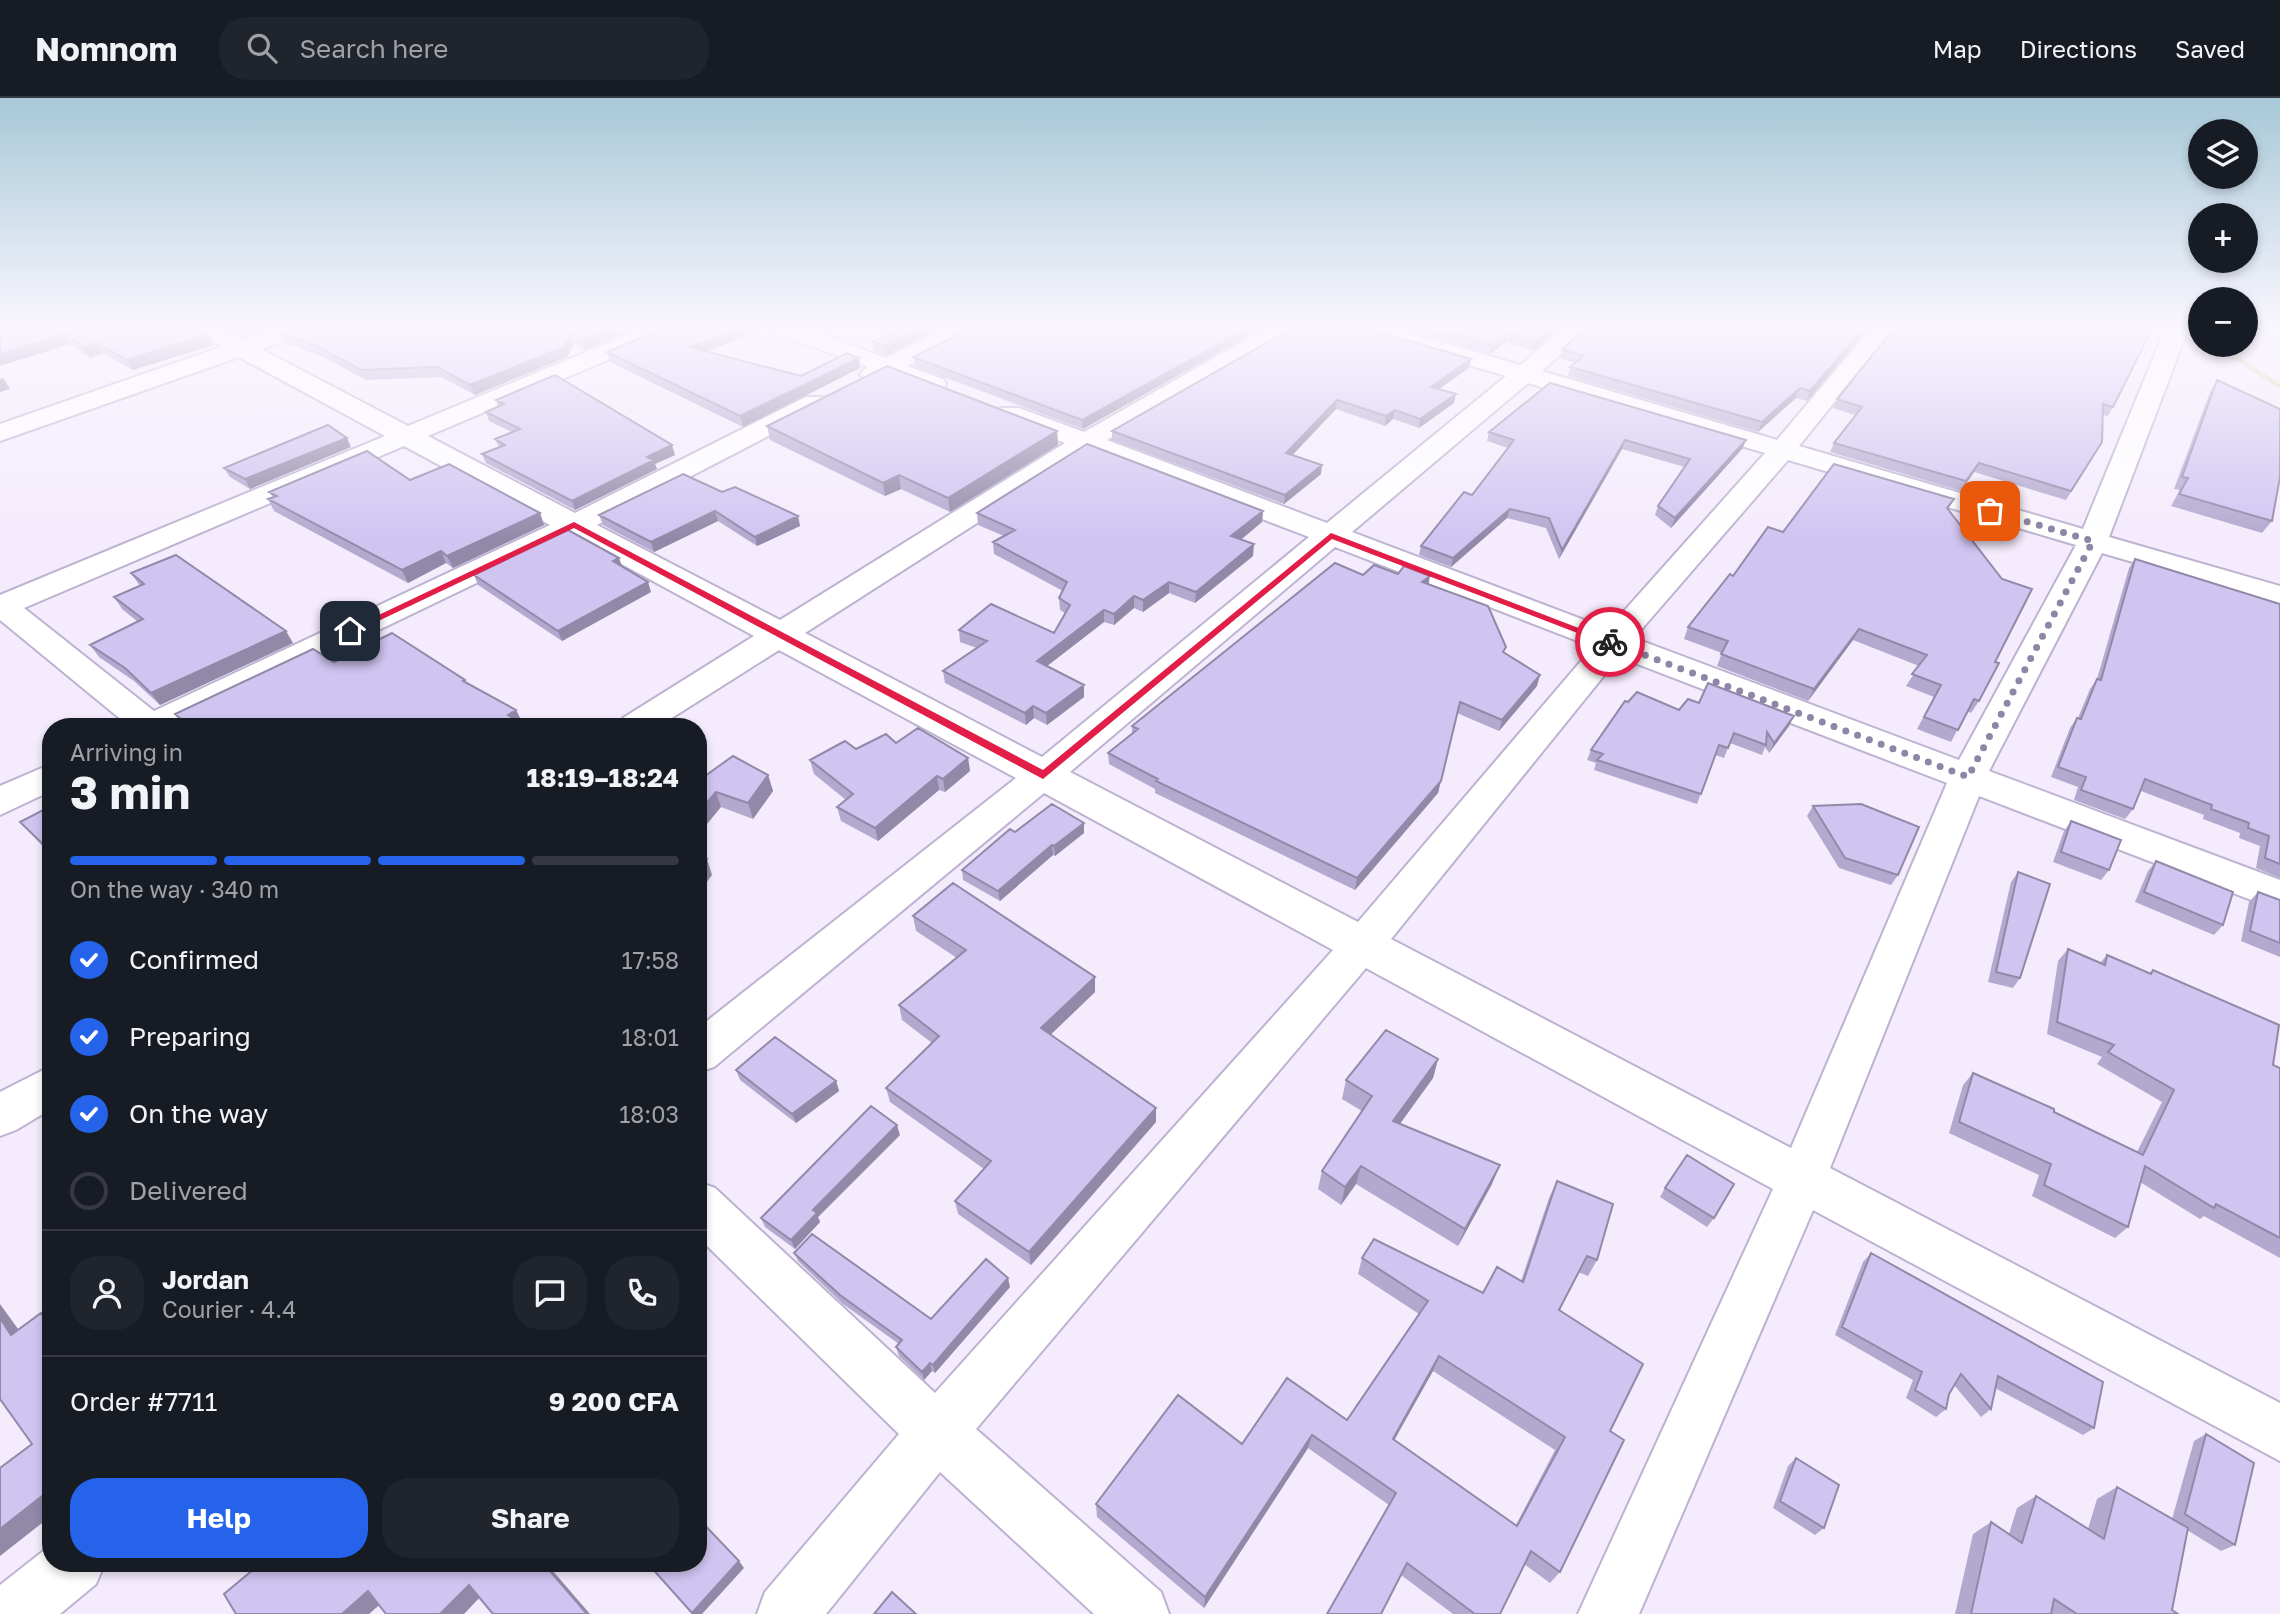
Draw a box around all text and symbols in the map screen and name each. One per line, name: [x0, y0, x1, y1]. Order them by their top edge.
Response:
search box: [219, 17, 709, 80]
text: Nomnom: [35, 29, 177, 68]
icon: search: [243, 29, 281, 67]
text: Search here: [299, 33, 448, 64]
text: Map: [1933, 34, 1982, 63]
text: Directions: [2020, 34, 2137, 63]
text: Saved: [2175, 34, 2245, 63]
map controls: [2188, 119, 2258, 357]
button: layers: [2188, 119, 2258, 189]
button: +: [2188, 203, 2258, 273]
button: −: [2188, 287, 2258, 357]
pin: [1960, 481, 2020, 541]
icon: bag: [1971, 492, 2009, 530]
pin: [320, 601, 380, 661]
courier: [1575, 607, 1645, 677]
icon: home: [331, 612, 369, 650]
icon: bike: [1591, 623, 1629, 661]
text: Arriving in: [70, 738, 183, 766]
text: 18:19–18:24: [527, 762, 679, 793]
text: 3 min: [70, 764, 190, 819]
text: On the way · 340 m: [70, 875, 279, 903]
icon: check: [70, 941, 108, 979]
text: Confirmed: [129, 944, 259, 975]
text: 17:58: [621, 946, 679, 974]
icon: check: [70, 1018, 108, 1056]
text: Preparing: [129, 1021, 251, 1052]
text: 18:01: [622, 1023, 679, 1051]
icon: check: [70, 1095, 108, 1133]
text: On the way: [129, 1098, 268, 1129]
text: 18:03: [619, 1100, 679, 1128]
text: Delivered: [129, 1175, 248, 1206]
button: person: [70, 1256, 144, 1330]
button: chat: [513, 1256, 587, 1330]
button: phone: [605, 1256, 679, 1330]
text: Jordan: [162, 1264, 249, 1295]
text: Courier · 4.4: [162, 1295, 296, 1323]
text: Order #7711: [70, 1386, 217, 1417]
text: 9 200 CFA: [549, 1386, 679, 1417]
button: Help: [70, 1478, 368, 1558]
button: Share: [382, 1478, 679, 1558]

